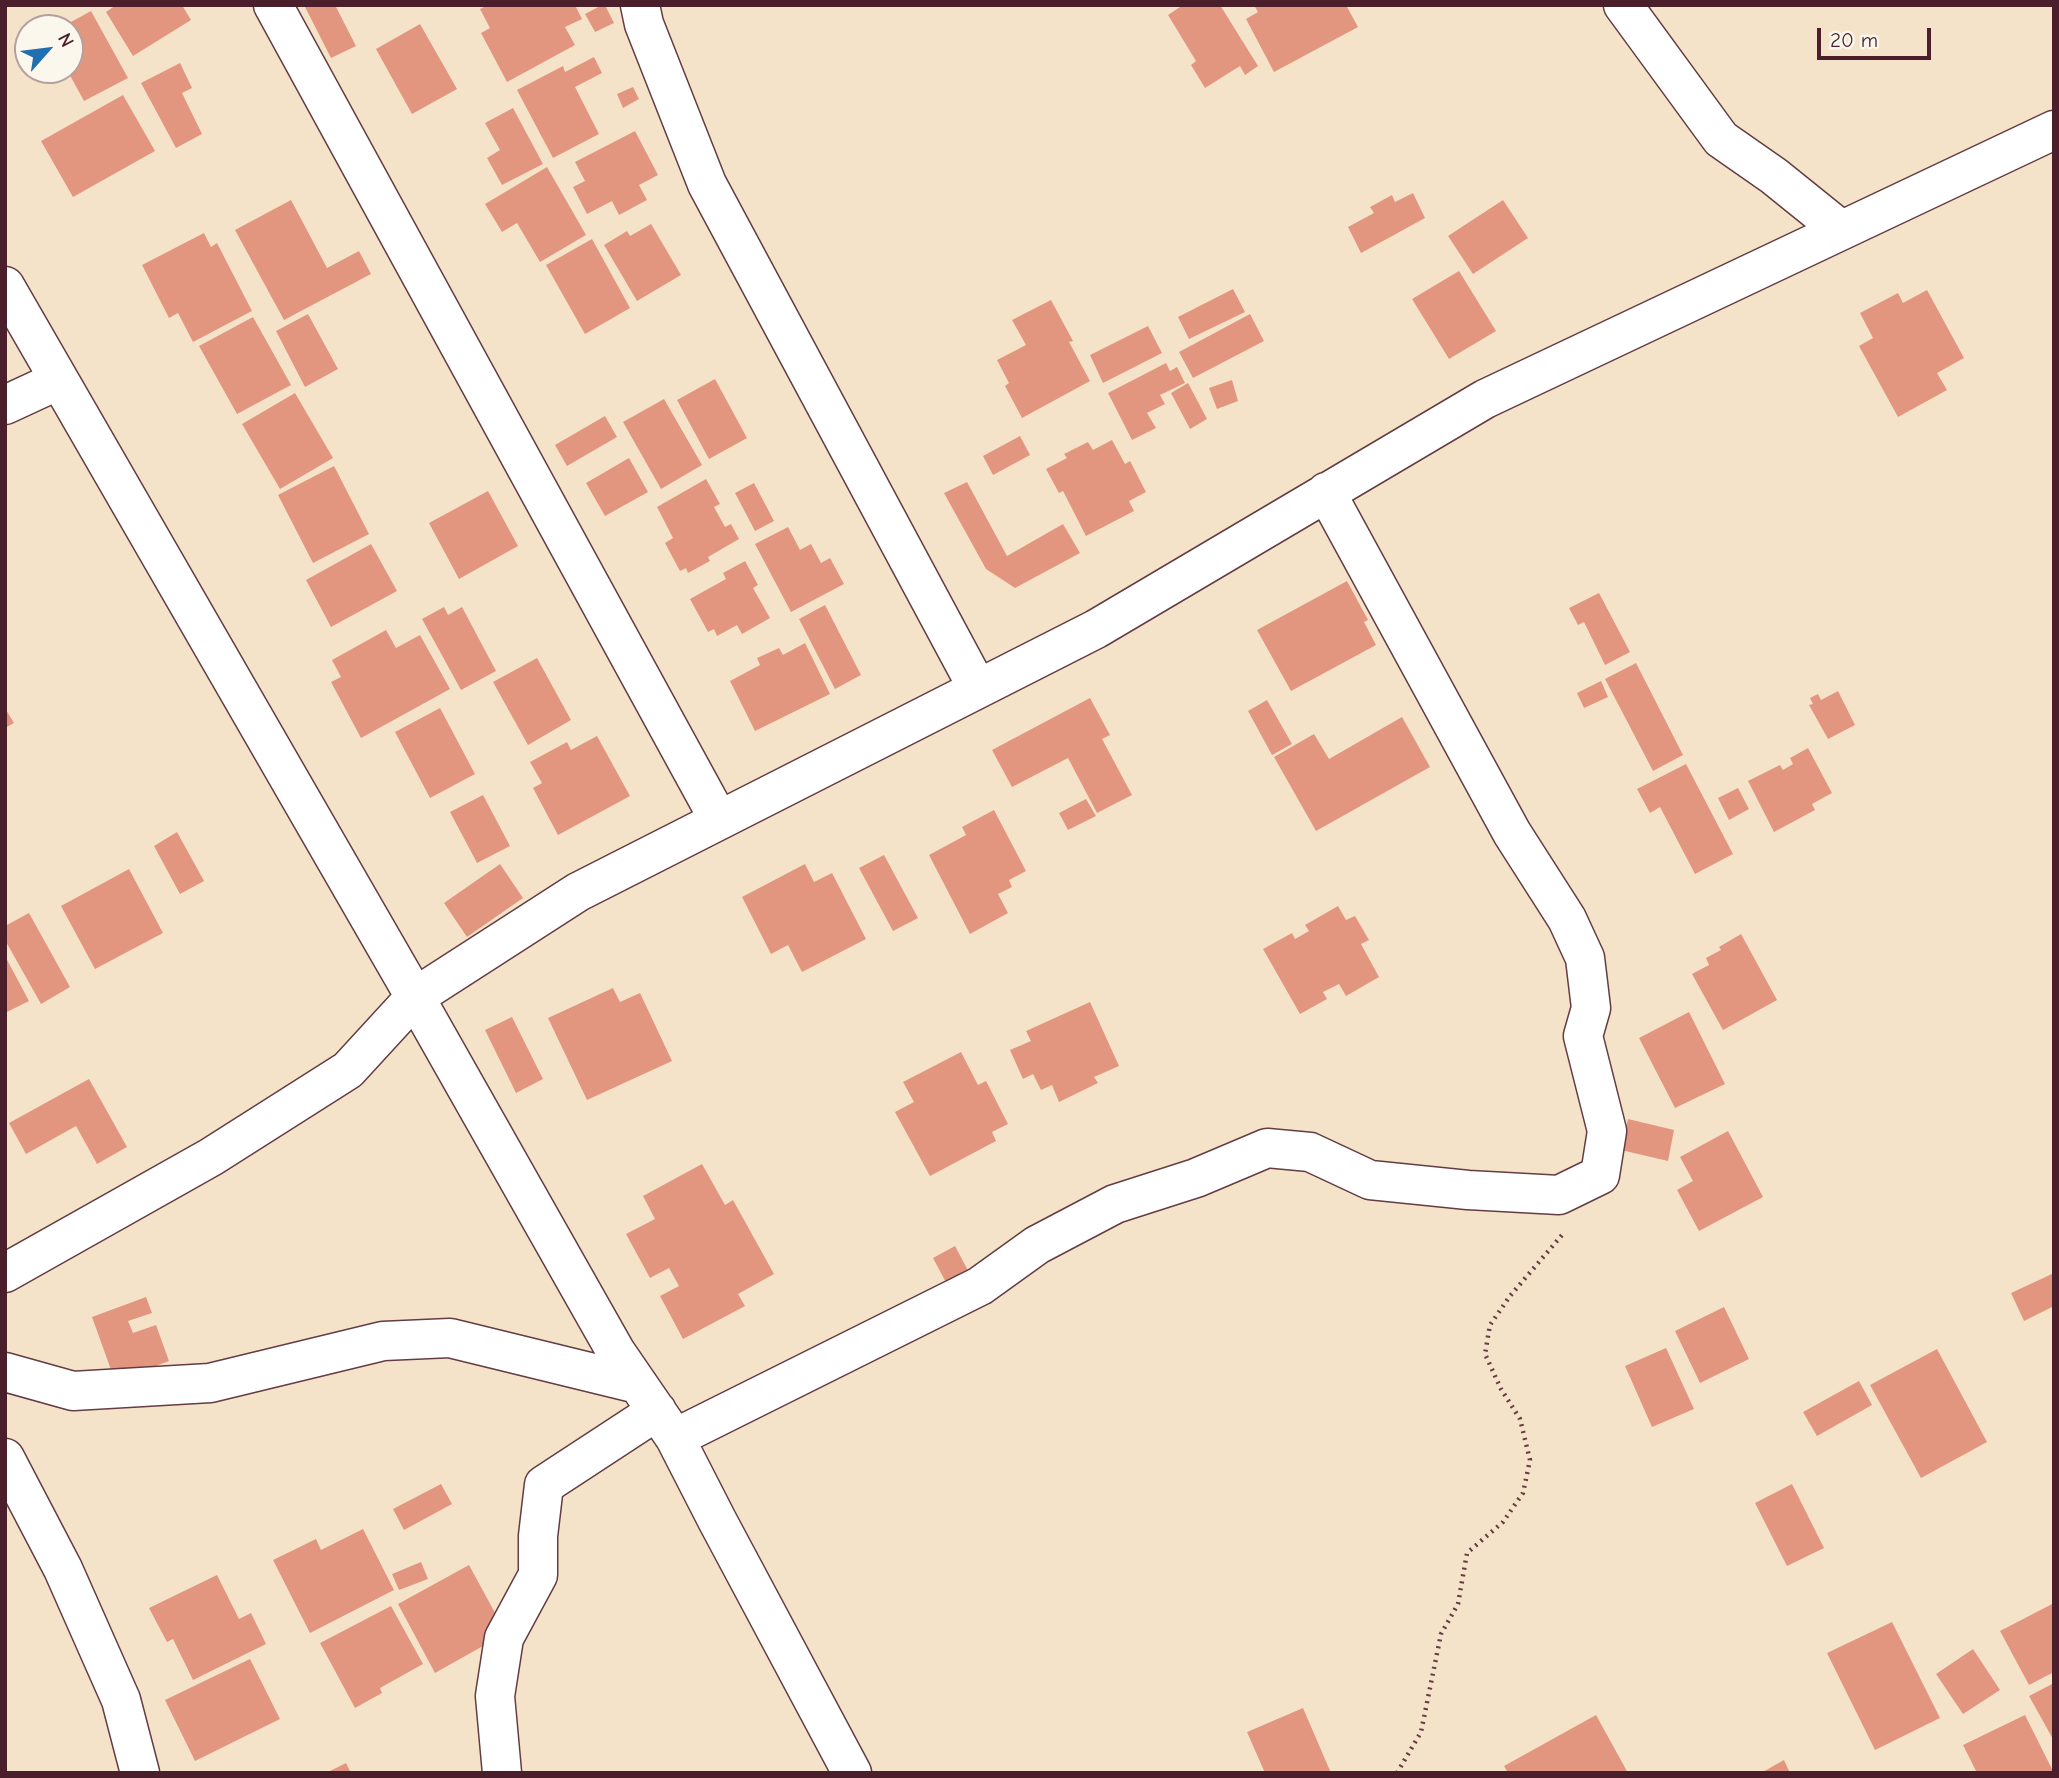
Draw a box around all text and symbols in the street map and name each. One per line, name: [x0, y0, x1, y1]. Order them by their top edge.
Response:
north arrow: [14, 14, 84, 84]
scale bar: [1821, 14, 1935, 58]
text: 20 m: [1830, 28, 1878, 52]
text: N: [53, 29, 78, 51]

